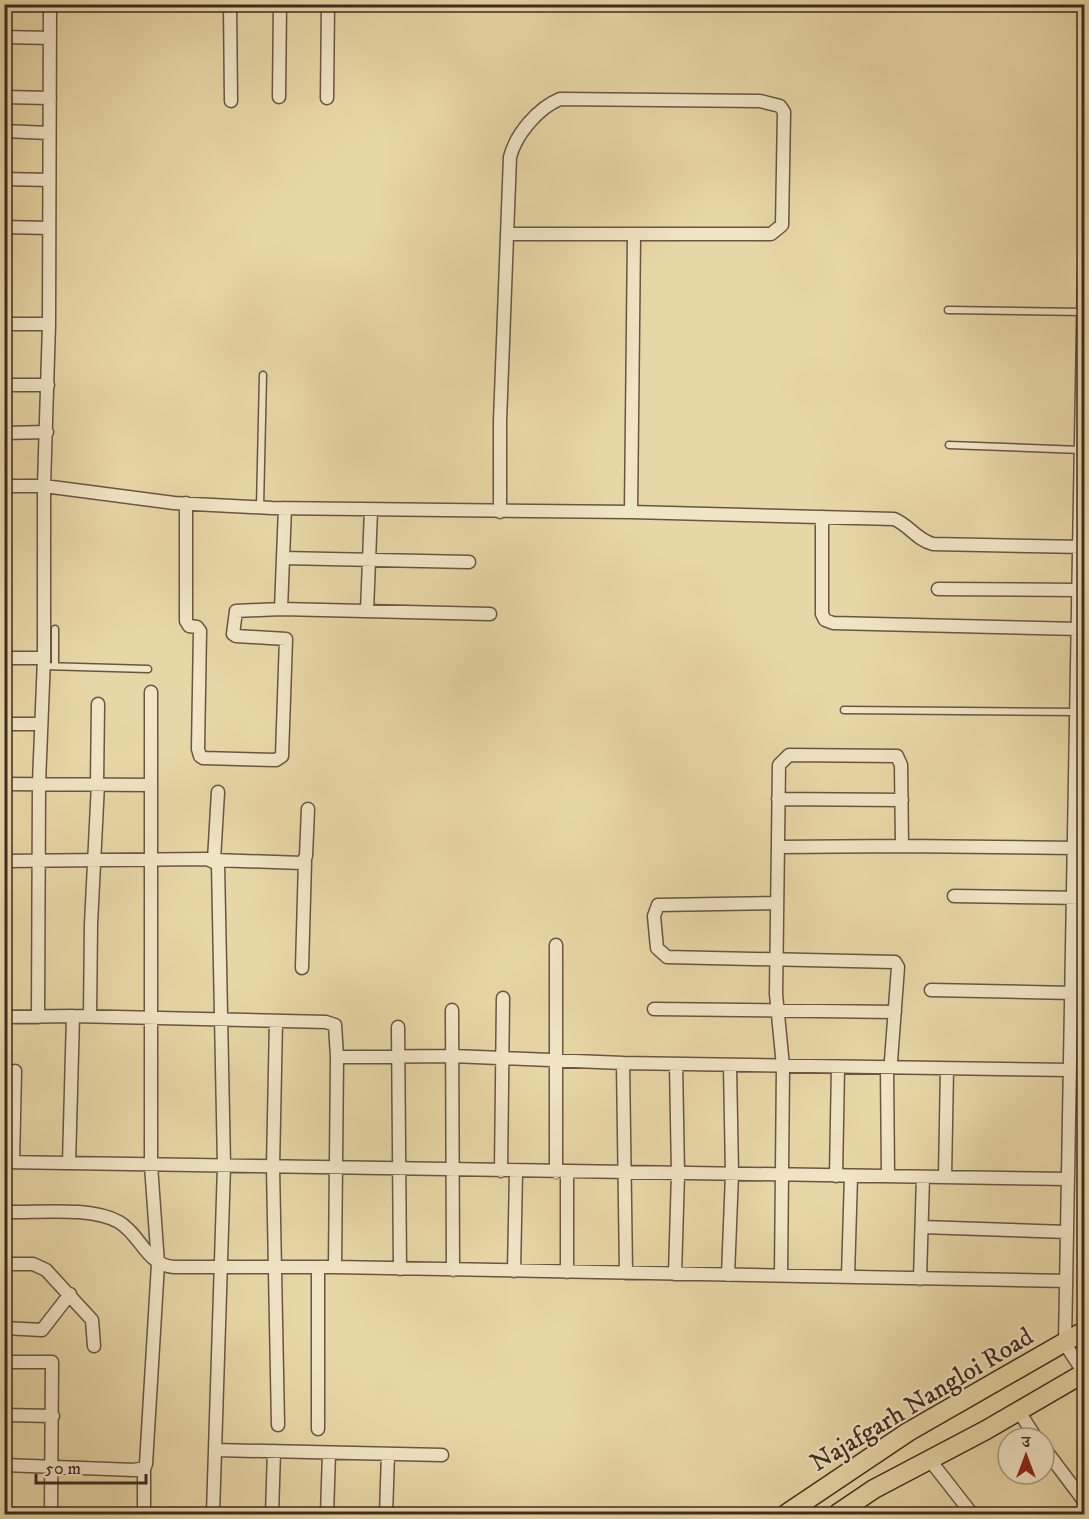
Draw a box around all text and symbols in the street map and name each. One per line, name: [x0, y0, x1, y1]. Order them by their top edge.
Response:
street label: Najafgarh Nangloi Road: [805, 1320, 1040, 1480]
north arrow: [996, 1426, 1056, 1486]
text: उ: [1021, 1432, 1032, 1452]
scale bar: [36, 1447, 146, 1485]
text: 50 m: [45, 1458, 81, 1480]

